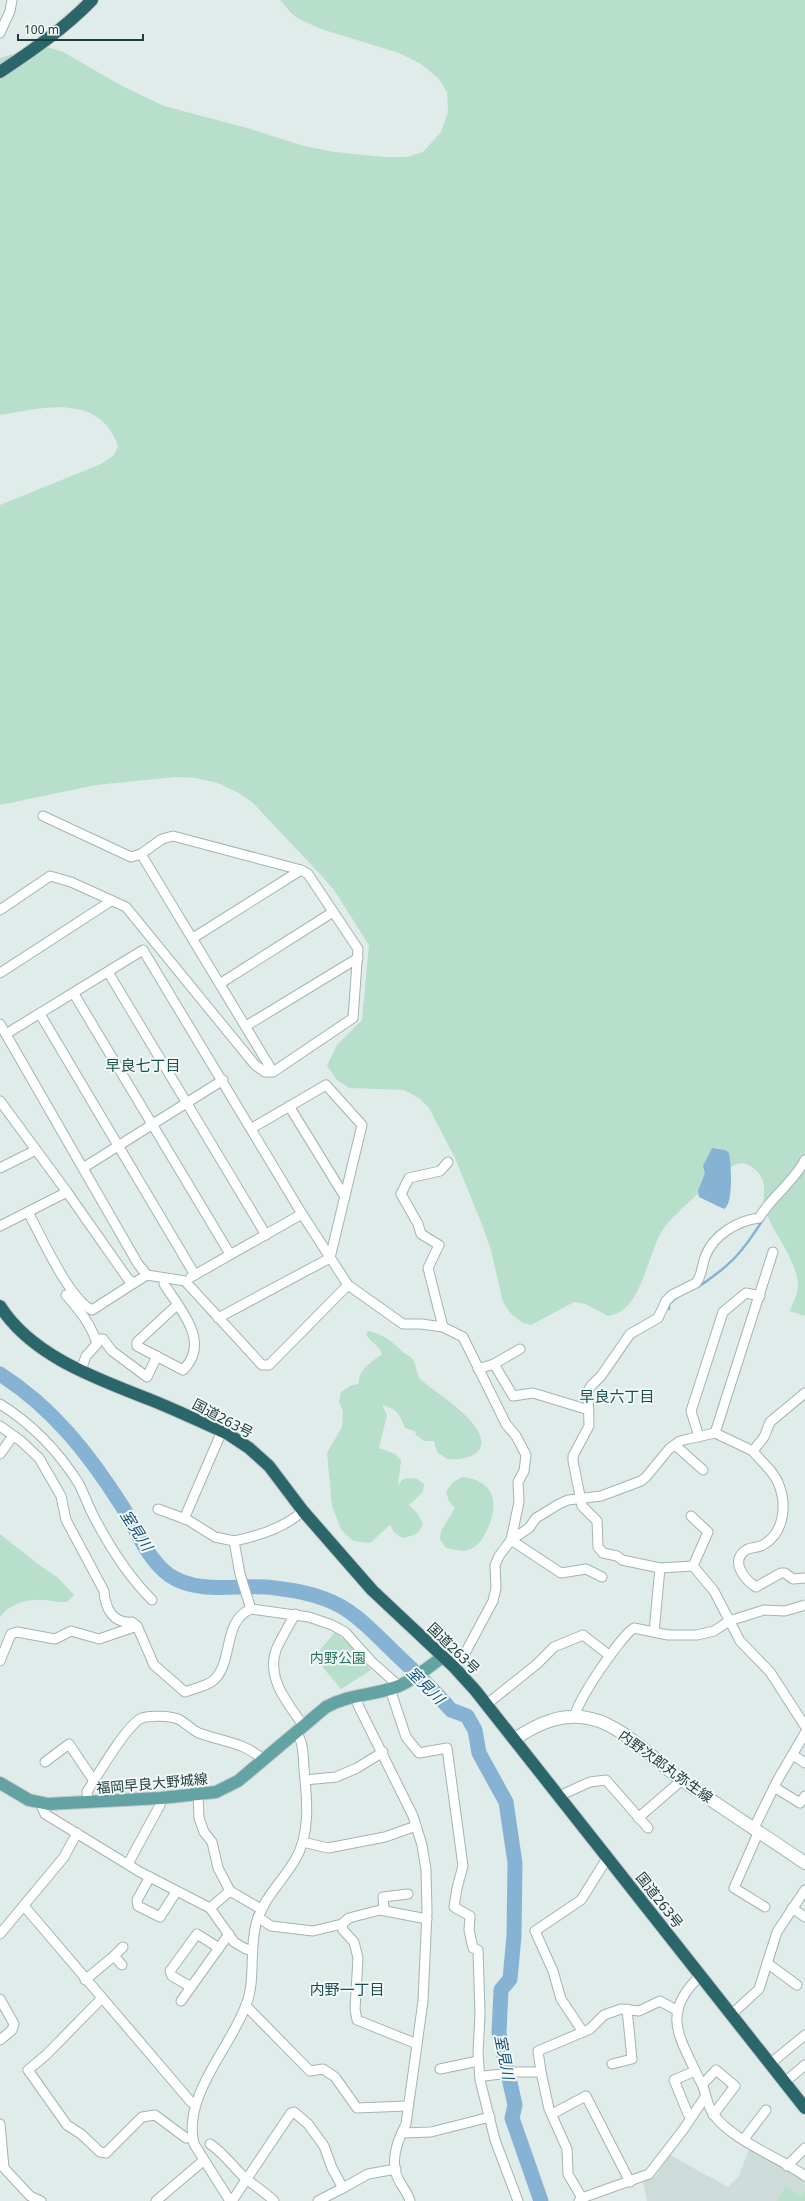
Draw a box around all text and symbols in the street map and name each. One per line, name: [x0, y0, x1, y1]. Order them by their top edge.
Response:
scale bar: [18, 16, 143, 42]
text: 100 m: [24, 21, 59, 38]
district label: 早良七丁目: [105, 1055, 181, 1075]
district label: 早良六丁目: [579, 1386, 655, 1406]
street label: 国道263号: [189, 1394, 257, 1442]
water label: 室見川: [116, 1506, 159, 1556]
street label: 国道263号: [424, 1618, 484, 1678]
park label: 内野公園: [310, 1648, 366, 1667]
water label: 室見川: [403, 1662, 450, 1709]
street label: 内野次郎丸弥生線: [615, 1725, 717, 1807]
street label: 福岡早良大野城線: [95, 1769, 209, 1797]
street label: 国道263号: [632, 1868, 688, 1932]
district label: 内野一丁目: [309, 1979, 385, 1999]
water label: 室見川: [491, 2033, 519, 2083]

